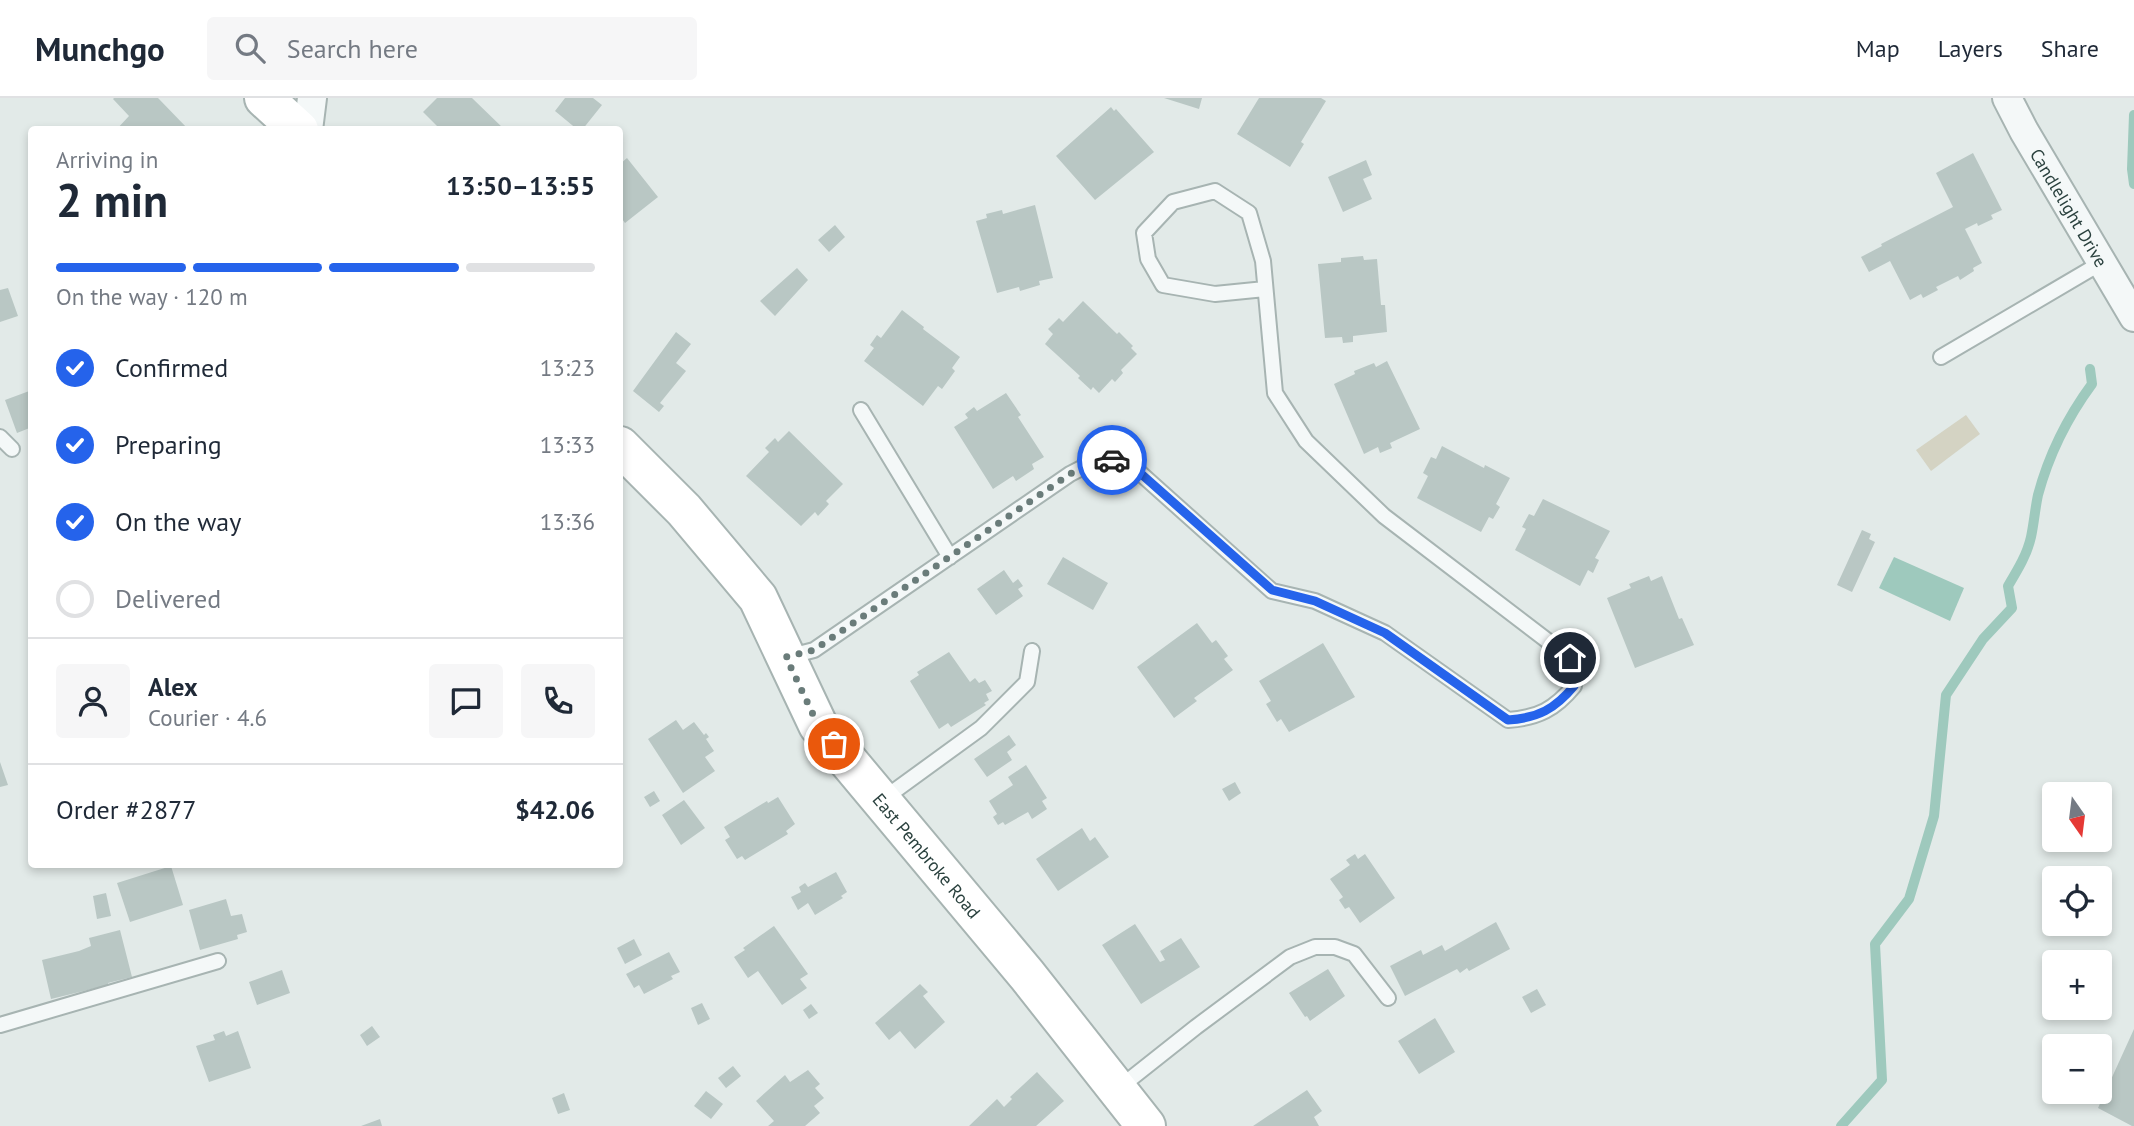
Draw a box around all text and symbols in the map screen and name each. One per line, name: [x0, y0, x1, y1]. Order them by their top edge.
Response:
search box: [207, 17, 697, 80]
text: Munchgo: [35, 27, 165, 70]
icon: search: [231, 29, 269, 67]
text: Search here: [287, 32, 418, 65]
text: Map: [1856, 33, 1900, 64]
text: Layers: [1938, 33, 2003, 64]
text: Share: [2041, 33, 2099, 64]
street label: Candlelight Drive: [2025, 144, 2113, 271]
text: Arriving in: [56, 145, 158, 174]
text: 13:50–13:55: [446, 169, 595, 202]
text: 2 min: [56, 170, 168, 230]
text: On the way · 120 m: [56, 282, 248, 311]
icon: check: [56, 349, 94, 387]
text: Confirmed: [115, 351, 228, 384]
text: 13:23: [540, 353, 595, 382]
courier: [1077, 425, 1147, 495]
icon: check: [56, 426, 94, 464]
text: Preparing: [115, 428, 222, 461]
text: 13:33: [540, 430, 595, 459]
icon: car: [1093, 441, 1131, 479]
icon: check: [56, 503, 94, 541]
text: On the way: [115, 505, 241, 538]
text: 13:36: [540, 507, 595, 536]
text: Delivered: [115, 582, 221, 615]
pin: [1540, 628, 1600, 688]
icon: home: [1551, 639, 1589, 677]
button: person: [56, 664, 130, 738]
button: chat: [429, 664, 503, 738]
button: phone: [521, 664, 595, 738]
text: Alex: [148, 670, 198, 703]
text: Courier · 4.6: [148, 703, 267, 732]
pin: [804, 714, 864, 774]
icon: bag: [815, 725, 853, 763]
north arrow: [2042, 782, 2112, 852]
map controls: [2042, 782, 2112, 1104]
street label: East Pembroke Road: [868, 788, 986, 923]
text: Order #2877: [56, 793, 196, 826]
text: $42.06: [515, 793, 595, 826]
button: locate: [2042, 866, 2112, 936]
button: +: [2042, 950, 2112, 1020]
button: −: [2042, 1034, 2112, 1104]

